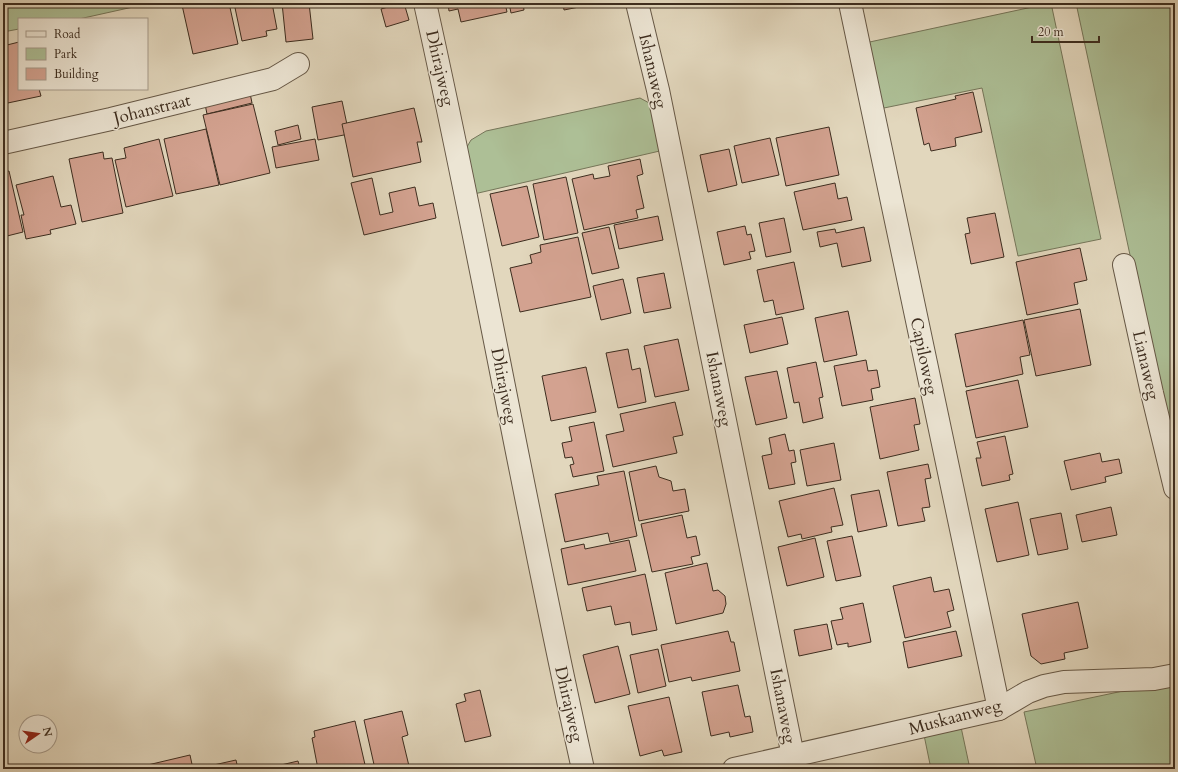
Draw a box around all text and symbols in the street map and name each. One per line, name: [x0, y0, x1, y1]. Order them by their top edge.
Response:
legend: [18, 18, 148, 90]
scale bar: [1032, 18, 1099, 44]
text: 20 m: [1038, 24, 1065, 40]
text: Road: [54, 26, 81, 42]
street label: Dhirajweg: [420, 28, 460, 109]
street label: Ishanaweg: [633, 31, 673, 111]
text: Park: [54, 46, 78, 62]
text: Building: [54, 66, 99, 82]
street label: Johanstraat: [108, 88, 194, 130]
street label: Capiloweg: [905, 315, 944, 397]
street label: Lianaweg: [1127, 328, 1165, 402]
street label: Dhirajweg: [485, 346, 523, 427]
street label: Ishanaweg: [700, 349, 738, 429]
street label: Dhirajweg: [549, 664, 589, 745]
street label: Ishanaweg: [764, 666, 802, 746]
street label: Muskaanweg: [906, 693, 1004, 740]
north arrow: [18, 714, 58, 754]
text: N: [39, 726, 56, 739]

